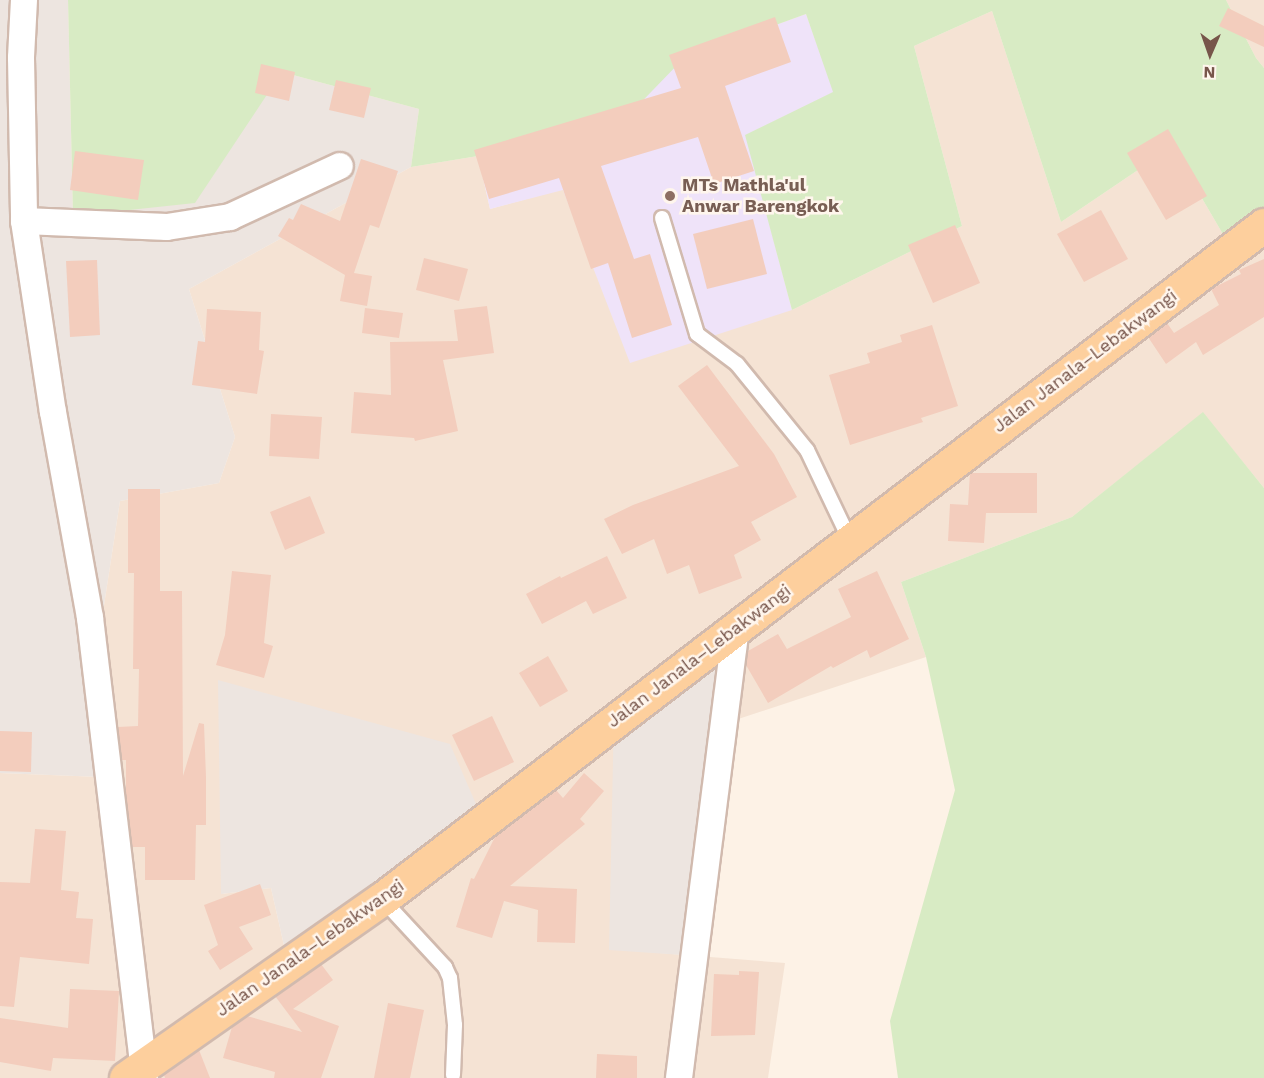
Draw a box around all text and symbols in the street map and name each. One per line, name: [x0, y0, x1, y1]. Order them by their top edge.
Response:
north arrow: [1180, 24, 1240, 84]
text: N: [1203, 63, 1216, 82]
place label: MTs Mathla'ul Anwar Barengkok: [682, 175, 839, 218]
marker: MTs Mathla'ul Anwar Barengkok: [663, 189, 677, 203]
street label: Jalan Janala–Lebakwangi: [989, 285, 1181, 437]
street label: Jalan Janala–Lebakwangi: [603, 580, 795, 732]
street label: Jalan Janala–Lebakwangi: [212, 875, 408, 1021]

